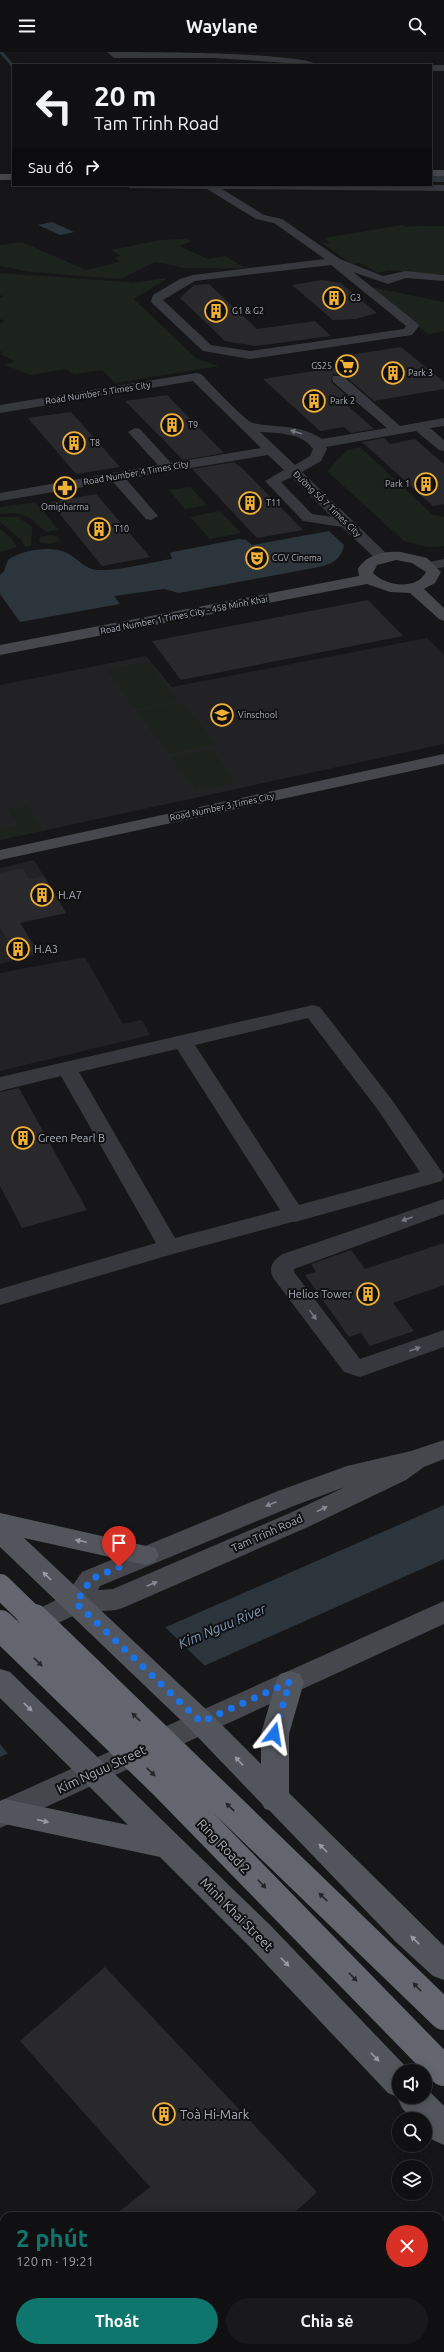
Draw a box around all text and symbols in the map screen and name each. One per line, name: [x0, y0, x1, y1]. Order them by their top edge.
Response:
icon: menu: [16, 15, 38, 37]
icon: search: [406, 15, 428, 37]
text: Waylane: [186, 16, 258, 36]
icon: left: [28, 80, 80, 132]
text: 20 m: [94, 80, 156, 111]
text: Tam Trinh Road: [94, 113, 219, 133]
icon: right: [81, 156, 103, 178]
text: Sau đó: [28, 159, 73, 176]
building icon: G3: [321, 285, 347, 311]
place label: G3: [350, 293, 361, 303]
building icon: G1 & G2: [203, 298, 229, 324]
place label: G1 & G2: [232, 306, 264, 316]
supermarket icon: GS25: [334, 353, 360, 379]
building icon: Park 3: [380, 360, 406, 386]
place label: GS25: [311, 361, 332, 371]
place label: Park 3: [408, 368, 433, 378]
street label: Road Number 5 Times City: [45, 380, 152, 406]
building icon: Park 2: [301, 388, 327, 414]
place label: Park 2: [330, 396, 355, 406]
building icon: T9: [159, 412, 185, 438]
place label: T9: [188, 420, 198, 430]
one-way arrow: [290, 428, 302, 434]
building icon: T8: [61, 430, 87, 456]
place label: T8: [90, 438, 100, 448]
street label: Road Number 4 Times City: [83, 459, 190, 487]
street label: Đường Số 7 Times City: [291, 467, 365, 539]
building icon: Park 1: [413, 471, 439, 497]
pharmacy icon: Omipharma: [52, 475, 78, 501]
place label: Park 1: [385, 479, 410, 489]
building icon: T11: [237, 490, 263, 516]
place label: T11: [266, 498, 281, 508]
place label: Omipharma: [41, 502, 89, 512]
building icon: T10: [86, 516, 112, 542]
place label: T10: [114, 524, 129, 534]
theatre icon: CGV Cinema: [244, 545, 270, 571]
place label: CGV Cinema: [272, 553, 321, 563]
street label: Road Number 1 Times City - 458 Minh Khai: [99, 594, 269, 636]
school or university icon: Vinschool: [209, 702, 235, 728]
place label: Vinschool: [238, 710, 278, 720]
street label: Road Number 3 Times City: [169, 791, 276, 823]
building icon: H.A7: [29, 882, 55, 908]
place label: H.A7: [58, 889, 82, 901]
building icon: H.A3: [5, 936, 31, 962]
place label: H.A3: [34, 943, 58, 955]
building icon: Green Pearl B: [10, 1125, 36, 1151]
place label: Green Pearl B: [38, 1132, 105, 1144]
one-way arrow: [401, 1217, 413, 1223]
building icon: Helios Tower: [355, 1281, 381, 1307]
place label: Helios Tower: [288, 1288, 353, 1300]
one-way arrow: [309, 1310, 317, 1321]
one-way arrow: [409, 1345, 421, 1351]
one-way arrow: [265, 1501, 276, 1507]
one-way arrow: [316, 1506, 328, 1512]
street label: Tam Trinh Road: [230, 1512, 304, 1554]
pin: [102, 1526, 136, 1567]
icon: arrive: [108, 1532, 130, 1554]
one-way arrow: [75, 1538, 87, 1544]
one-way arrow: [42, 1571, 52, 1581]
one-way arrow: [146, 1580, 158, 1586]
water label: Kim Nguu River: [176, 1600, 269, 1652]
one-way arrow: [33, 1657, 43, 1667]
one-way arrow: [23, 1702, 33, 1712]
one-way arrow: [131, 1712, 141, 1721]
position arrow: [253, 1713, 295, 1755]
street label: Kim Nguu Street: [54, 1742, 148, 1796]
one-way arrow: [234, 1756, 244, 1766]
one-way arrow: [146, 1767, 156, 1777]
one-way arrow: [225, 1802, 235, 1811]
street label: Ring Road 2: [195, 1816, 253, 1876]
one-way arrow: [37, 1819, 50, 1825]
one-way arrow: [319, 1843, 328, 1853]
street label: Minh Khai Street: [198, 1875, 276, 1953]
one-way arrow: [257, 1880, 266, 1889]
one-way arrow: [318, 1892, 328, 1902]
one-way arrow: [410, 1935, 421, 1944]
one-way arrow: [280, 1958, 289, 1967]
one-way arrow: [348, 1972, 358, 1982]
one-way arrow: [412, 1982, 422, 1992]
one-way arrow: [370, 2052, 380, 2062]
map controls: [392, 2064, 432, 2200]
button: sound: [392, 2064, 432, 2104]
building icon: Toà Hi-Mark: [151, 2101, 177, 2127]
place label: Toà Hi-Mark: [180, 2107, 250, 2121]
button: search: [392, 2112, 432, 2152]
button: layers: [392, 2160, 432, 2200]
text: 2 phút: [16, 2225, 88, 2252]
button: close: [386, 2225, 428, 2267]
text: 120 m · 19:21: [16, 2254, 94, 2268]
button: Thoát: [16, 2298, 218, 2344]
button: Chia sẻ: [226, 2298, 428, 2344]

